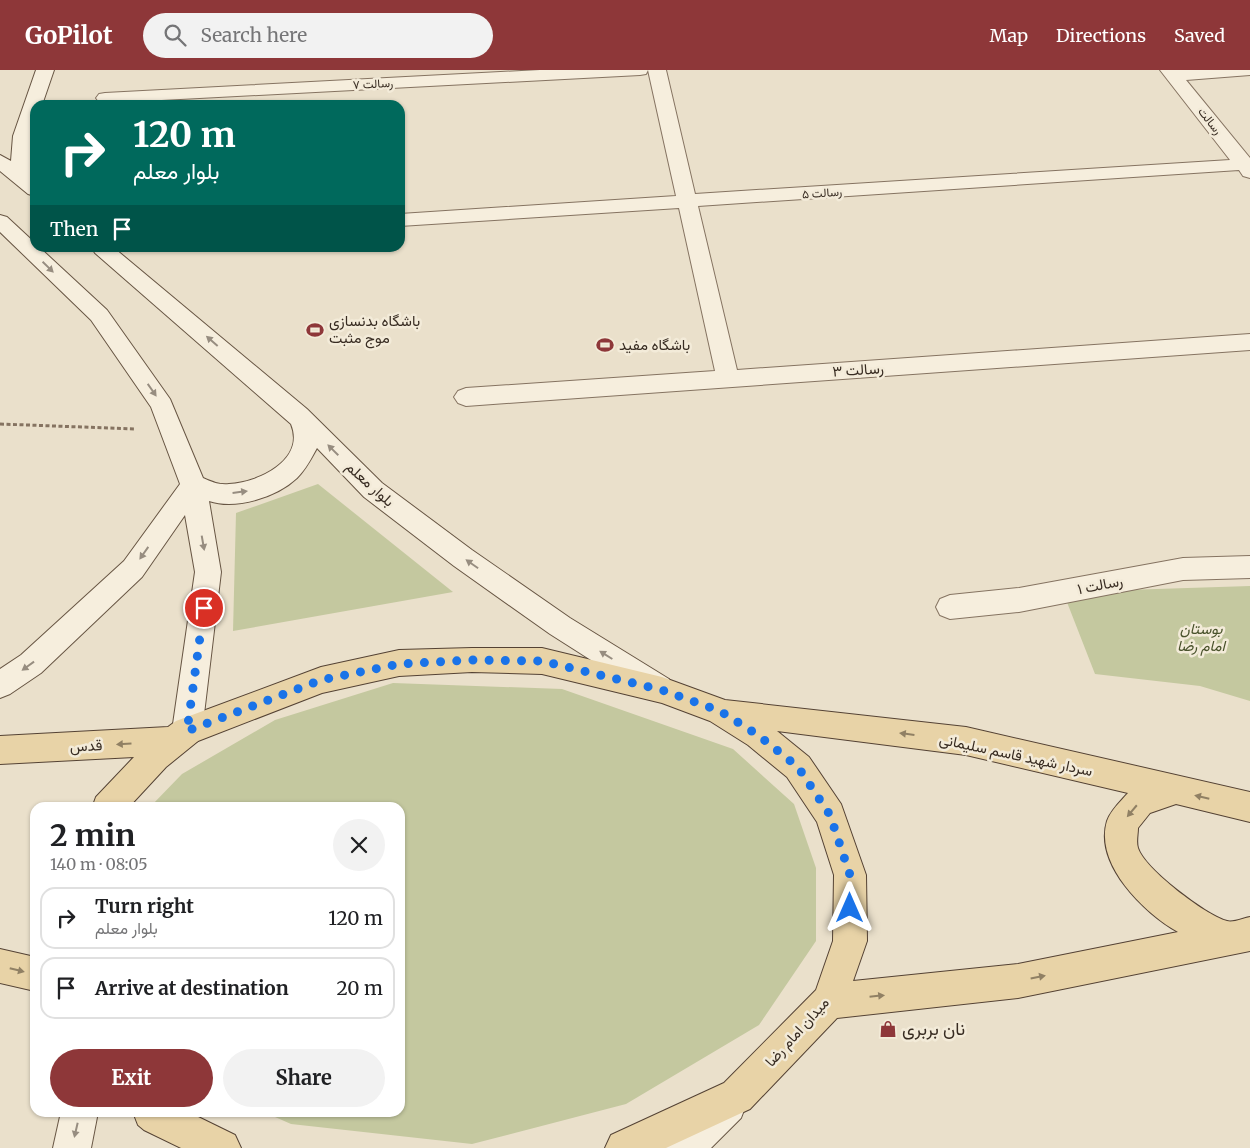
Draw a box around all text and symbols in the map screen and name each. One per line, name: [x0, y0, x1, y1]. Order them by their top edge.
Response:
search box: [143, 13, 493, 58]
text: GoPilot: [25, 20, 113, 51]
icon: search: [161, 21, 189, 49]
text: Search here: [201, 23, 307, 47]
text: Map: [990, 24, 1028, 47]
text: Directions: [1056, 24, 1146, 47]
text: Saved: [1174, 24, 1225, 47]
street label: رسالت ۷: [352, 75, 394, 93]
street label: رسالت: [1194, 104, 1226, 138]
text: 120 m: [133, 113, 236, 157]
icon: right: [50, 120, 115, 185]
text: بلوار معلم: [133, 157, 219, 185]
street label: رسالت ۵: [801, 184, 843, 202]
icon: arrive: [108, 215, 136, 243]
text: Then: [50, 217, 98, 241]
one-way arrow: [42, 261, 54, 273]
place label: باشگاه بدنسازی موج مثبت: [329, 311, 420, 349]
sports icon: باشگاه بدنسازی موج مثبت: [305, 320, 325, 340]
sports icon: باشگاه مفید: [595, 335, 615, 355]
place label: باشگاه مفید: [619, 335, 690, 354]
one-way arrow: [206, 336, 218, 347]
street label: رسالت ۳: [832, 358, 884, 381]
one-way arrow: [147, 384, 157, 397]
one-way arrow: [327, 444, 339, 456]
street label: بلوار معلم: [341, 457, 399, 511]
one-way arrow: [232, 488, 248, 496]
one-way arrow: [200, 536, 208, 552]
one-way arrow: [139, 546, 149, 560]
one-way arrow: [465, 559, 478, 569]
street label: رسالت ۱: [1076, 571, 1124, 598]
pin: [183, 587, 225, 629]
icon: arrive: [190, 594, 218, 622]
park label: بوستان امام رضا: [1177, 619, 1227, 656]
one-way arrow: [599, 650, 613, 659]
one-way arrow: [21, 661, 35, 671]
street label: سردار شهید قاسم سلیمانی: [937, 729, 1095, 781]
one-way arrow: [898, 730, 914, 738]
street label: قدس: [69, 735, 103, 757]
one-way arrow: [116, 740, 132, 748]
one-way arrow: [1195, 793, 1210, 801]
one-way arrow: [1127, 805, 1138, 817]
text: 2 min: [50, 816, 135, 854]
button: close: [333, 819, 385, 871]
text: 140 m · 08:05: [50, 854, 148, 874]
position arrow: [823, 881, 875, 933]
text: Turn right: [95, 894, 194, 918]
icon: right: [52, 904, 80, 932]
text: 120 m: [328, 906, 383, 930]
text: بلوار معلم: [95, 918, 158, 938]
one-way arrow: [10, 966, 25, 974]
one-way arrow: [1031, 973, 1046, 981]
icon: arrive: [52, 974, 80, 1002]
text: Arrive at destination: [95, 976, 289, 1000]
text: 20 m: [336, 976, 383, 1000]
one-way arrow: [869, 992, 885, 1000]
street label: میدان امام رضا: [760, 993, 834, 1071]
place label: نان بربری: [902, 1017, 965, 1040]
shop icon: نان بربری: [878, 1019, 898, 1039]
button: Exit: [50, 1049, 213, 1107]
button: Share: [223, 1049, 385, 1107]
one-way arrow: [72, 1123, 80, 1138]

